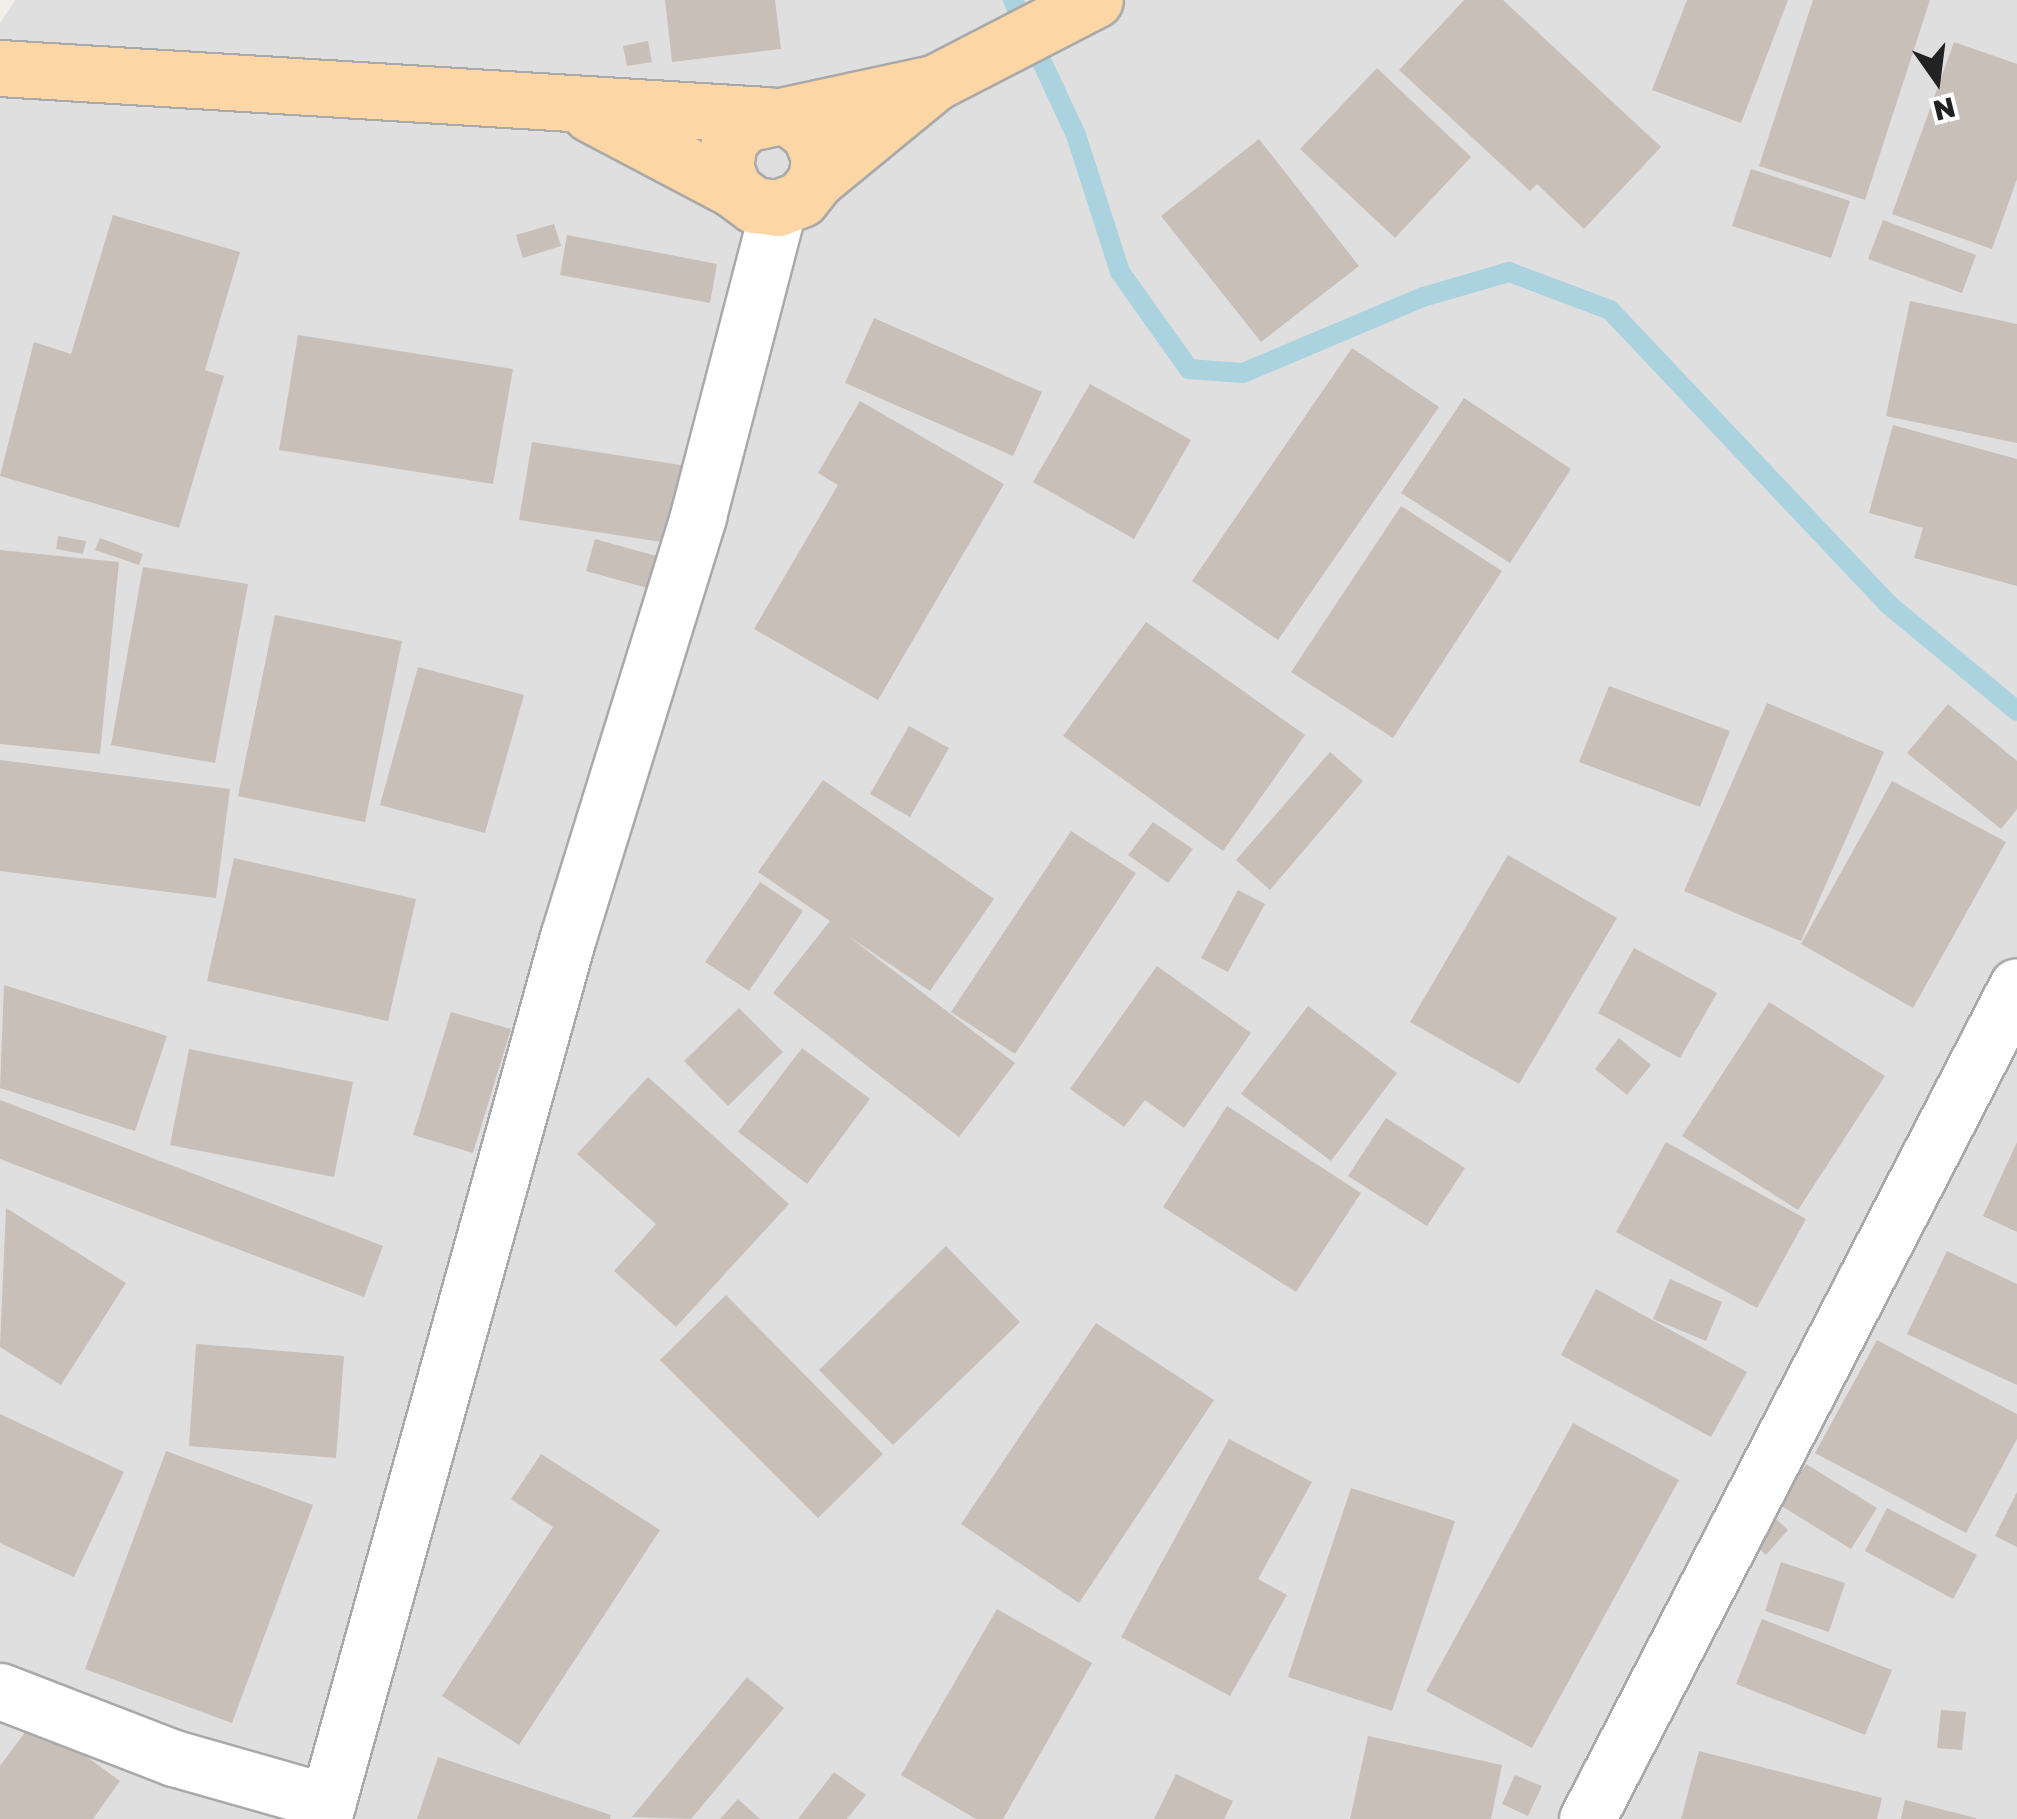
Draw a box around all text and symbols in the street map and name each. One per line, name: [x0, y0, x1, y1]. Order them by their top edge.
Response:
north arrow: [1887, 30, 1987, 130]
text: N: [1930, 91, 1959, 128]

